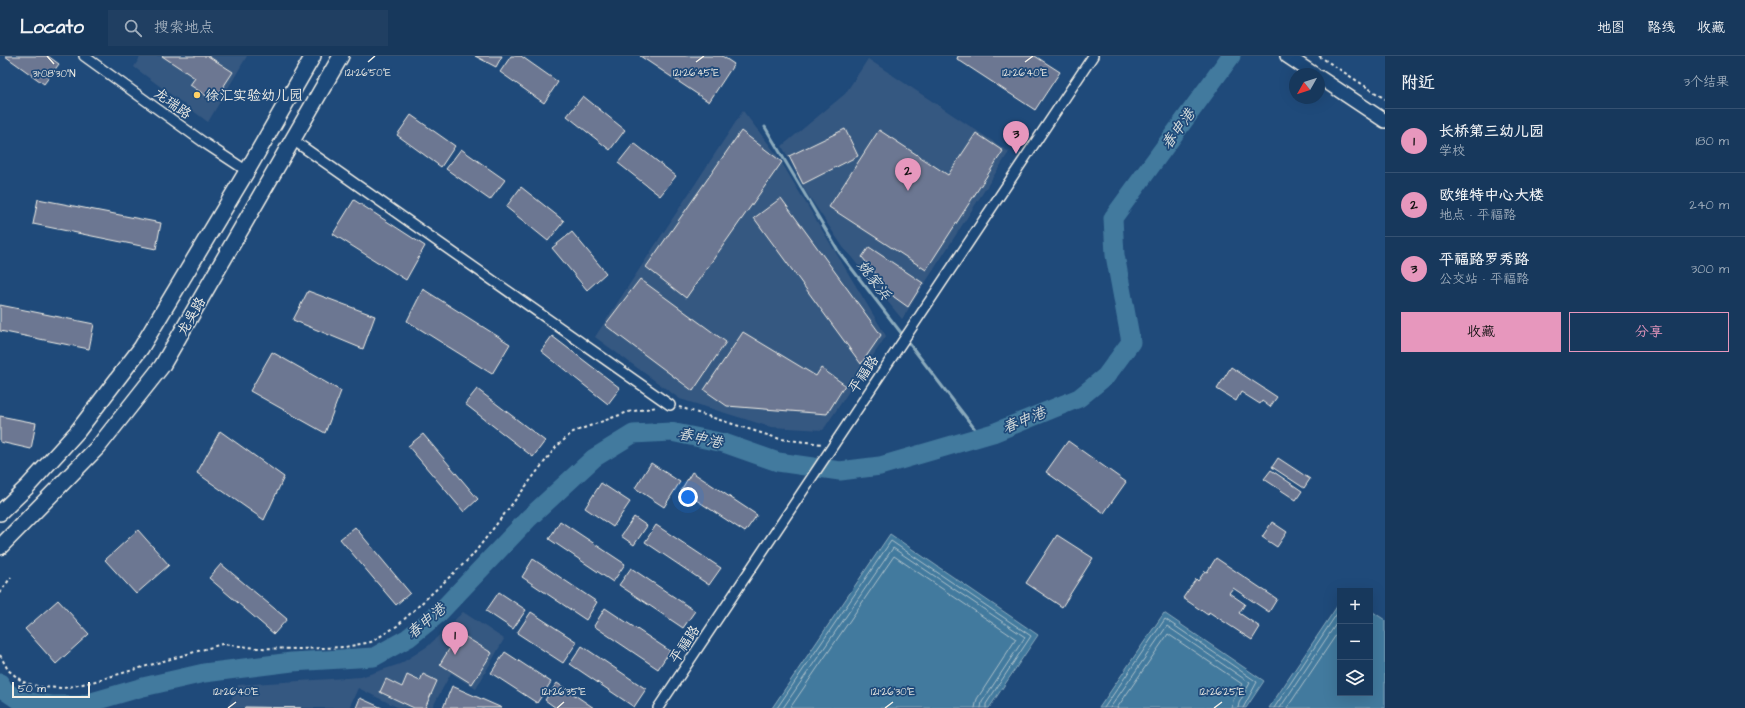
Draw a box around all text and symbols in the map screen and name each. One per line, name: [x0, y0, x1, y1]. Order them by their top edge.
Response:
search box: [108, 10, 388, 46]
text: Locato: [20, 14, 84, 41]
icon: search: [122, 17, 144, 39]
text: 搜索地点: [154, 17, 214, 38]
text: 地图: [1597, 18, 1625, 38]
text: 路线: [1647, 18, 1675, 38]
text: 收藏: [1697, 18, 1725, 38]
text: 121°26'50"E: [345, 66, 391, 80]
text: 121°26'45"E: [673, 66, 719, 80]
text: 121°26'40"E: [1002, 66, 1048, 80]
text: 31°08'30"N: [32, 67, 76, 81]
north arrow: [1289, 68, 1325, 104]
text: 附近: [1401, 71, 1435, 95]
text: 3个结果: [1683, 73, 1729, 91]
street label: 龙瑞路: [150, 83, 195, 124]
place label: 徐汇实验幼儿园: [205, 86, 303, 106]
marker: 徐汇实验幼儿园: [192, 90, 202, 100]
water label: 春申港: [1157, 103, 1201, 154]
pin: 3: [1003, 121, 1029, 154]
text: 长桥第三幼儿园: [1439, 121, 1544, 142]
text: 1: [1413, 132, 1415, 150]
text: 180 m: [1695, 132, 1729, 150]
text: 学校: [1439, 142, 1465, 160]
pin: 2: [895, 158, 921, 191]
text: 欧维特中心大楼: [1439, 185, 1544, 206]
text: 2: [1410, 196, 1418, 214]
text: 240 m: [1689, 196, 1729, 214]
text: 地点 · 平福路: [1439, 206, 1516, 224]
text: 平福路罗秀路: [1439, 249, 1529, 270]
water label: 姚家浜: [852, 256, 896, 305]
text: 3: [1411, 260, 1417, 278]
text: 300 m: [1691, 260, 1729, 278]
text: 公交站 · 平福路: [1439, 270, 1529, 288]
street label: 龙吴路: [173, 293, 211, 340]
button: 收藏: [1401, 312, 1561, 352]
button: 分享: [1569, 312, 1729, 352]
street label: 平福路: [844, 352, 884, 398]
water label: 春申港: [999, 402, 1051, 439]
water label: 春申港: [676, 423, 726, 454]
your location: [678, 487, 698, 507]
map controls: [1337, 588, 1373, 696]
button: +: [1337, 588, 1373, 624]
water label: 春申港: [402, 598, 452, 644]
pin: 1: [442, 622, 468, 655]
street label: 平福路: [665, 622, 705, 668]
button: −: [1337, 624, 1373, 660]
button: layers: [1337, 660, 1373, 696]
scale bar: [12, 680, 90, 699]
text: 50 m: [18, 681, 46, 696]
text: 121°26'40"E: [213, 685, 259, 699]
text: 121°26'35"E: [542, 685, 586, 699]
text: 121°26'30"E: [871, 685, 915, 699]
text: 121°26'25"E: [1199, 685, 1245, 699]

